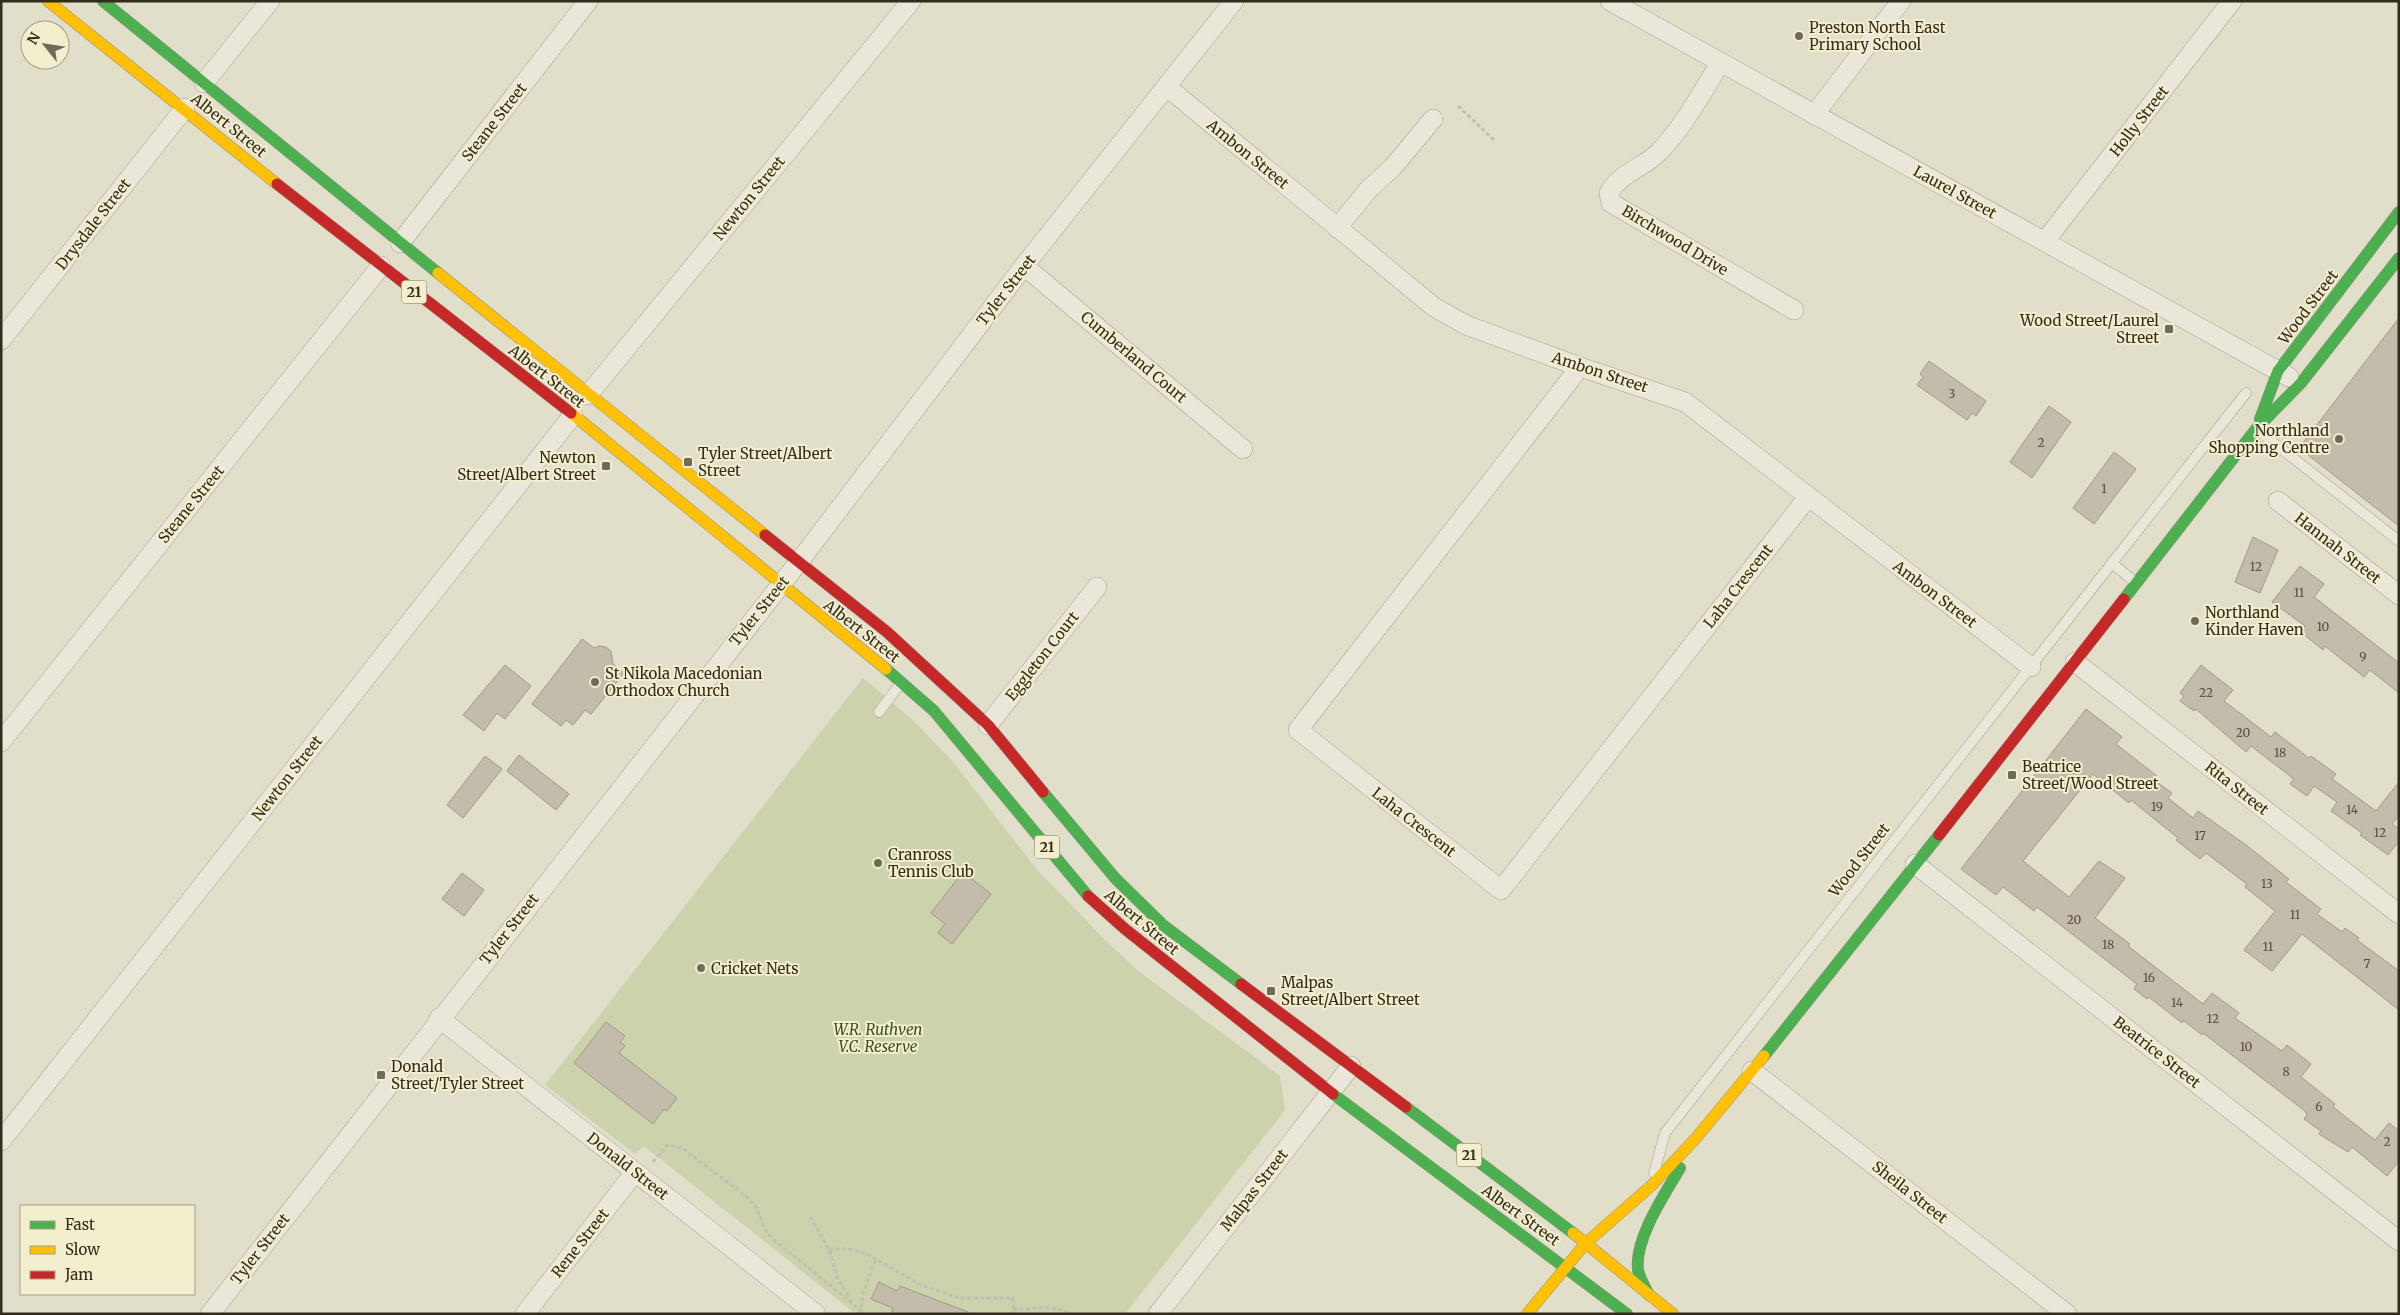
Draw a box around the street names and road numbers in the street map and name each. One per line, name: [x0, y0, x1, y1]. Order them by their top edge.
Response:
street label: Steane Street: [457, 79, 531, 165]
street label: Holly Street: [2105, 82, 2173, 160]
street label: Albert Street: [187, 88, 271, 161]
street label: Ambon Street: [1202, 115, 1293, 193]
street label: Newton Street: [709, 152, 789, 244]
street label: Laurel Street: [1910, 161, 2000, 223]
street label: Drysdale Street: [51, 174, 135, 273]
street label: Birchwood Drive: [1618, 201, 1732, 279]
street label: Tyler Street: [972, 251, 1040, 329]
street label: Wood Street: [2273, 266, 2342, 349]
road number: 21: [402, 280, 426, 304]
street label: Cumberland Court: [1077, 307, 1191, 407]
street label: Albert Street: [504, 340, 589, 412]
street label: Ambon Street: [1549, 347, 1651, 397]
street label: Steane Street: [154, 461, 228, 547]
street label: Hannah Street: [2291, 508, 2385, 588]
street label: Laha Crescent: [1699, 540, 1777, 632]
street label: Ambon Street: [1889, 556, 1981, 632]
street label: Tyler Street: [725, 572, 793, 650]
street label: Albert Street: [819, 595, 904, 667]
street label: Eggleton Court: [1001, 607, 1083, 704]
street label: Newton Street: [248, 731, 326, 824]
street label: Rita Street: [2201, 757, 2273, 819]
street label: Laha Crescent: [1368, 783, 1460, 861]
street label: Wood Street: [1824, 819, 1894, 901]
road number: 21: [1034, 836, 1060, 859]
street label: Albert Street: [1100, 885, 1183, 959]
street label: Tyler Street: [475, 890, 543, 968]
street label: Beatrice Street: [2110, 1012, 2205, 1092]
street label: Donald Street: [583, 1128, 673, 1204]
road number: 21: [1456, 1144, 1482, 1166]
street label: Malpas Street: [1216, 1145, 1292, 1235]
street label: Sheila Street: [1868, 1157, 1952, 1227]
street label: Albert Street: [1478, 1180, 1564, 1250]
street label: Rene Street: [547, 1205, 613, 1281]
street label: Tyler Street: [226, 1210, 294, 1288]

